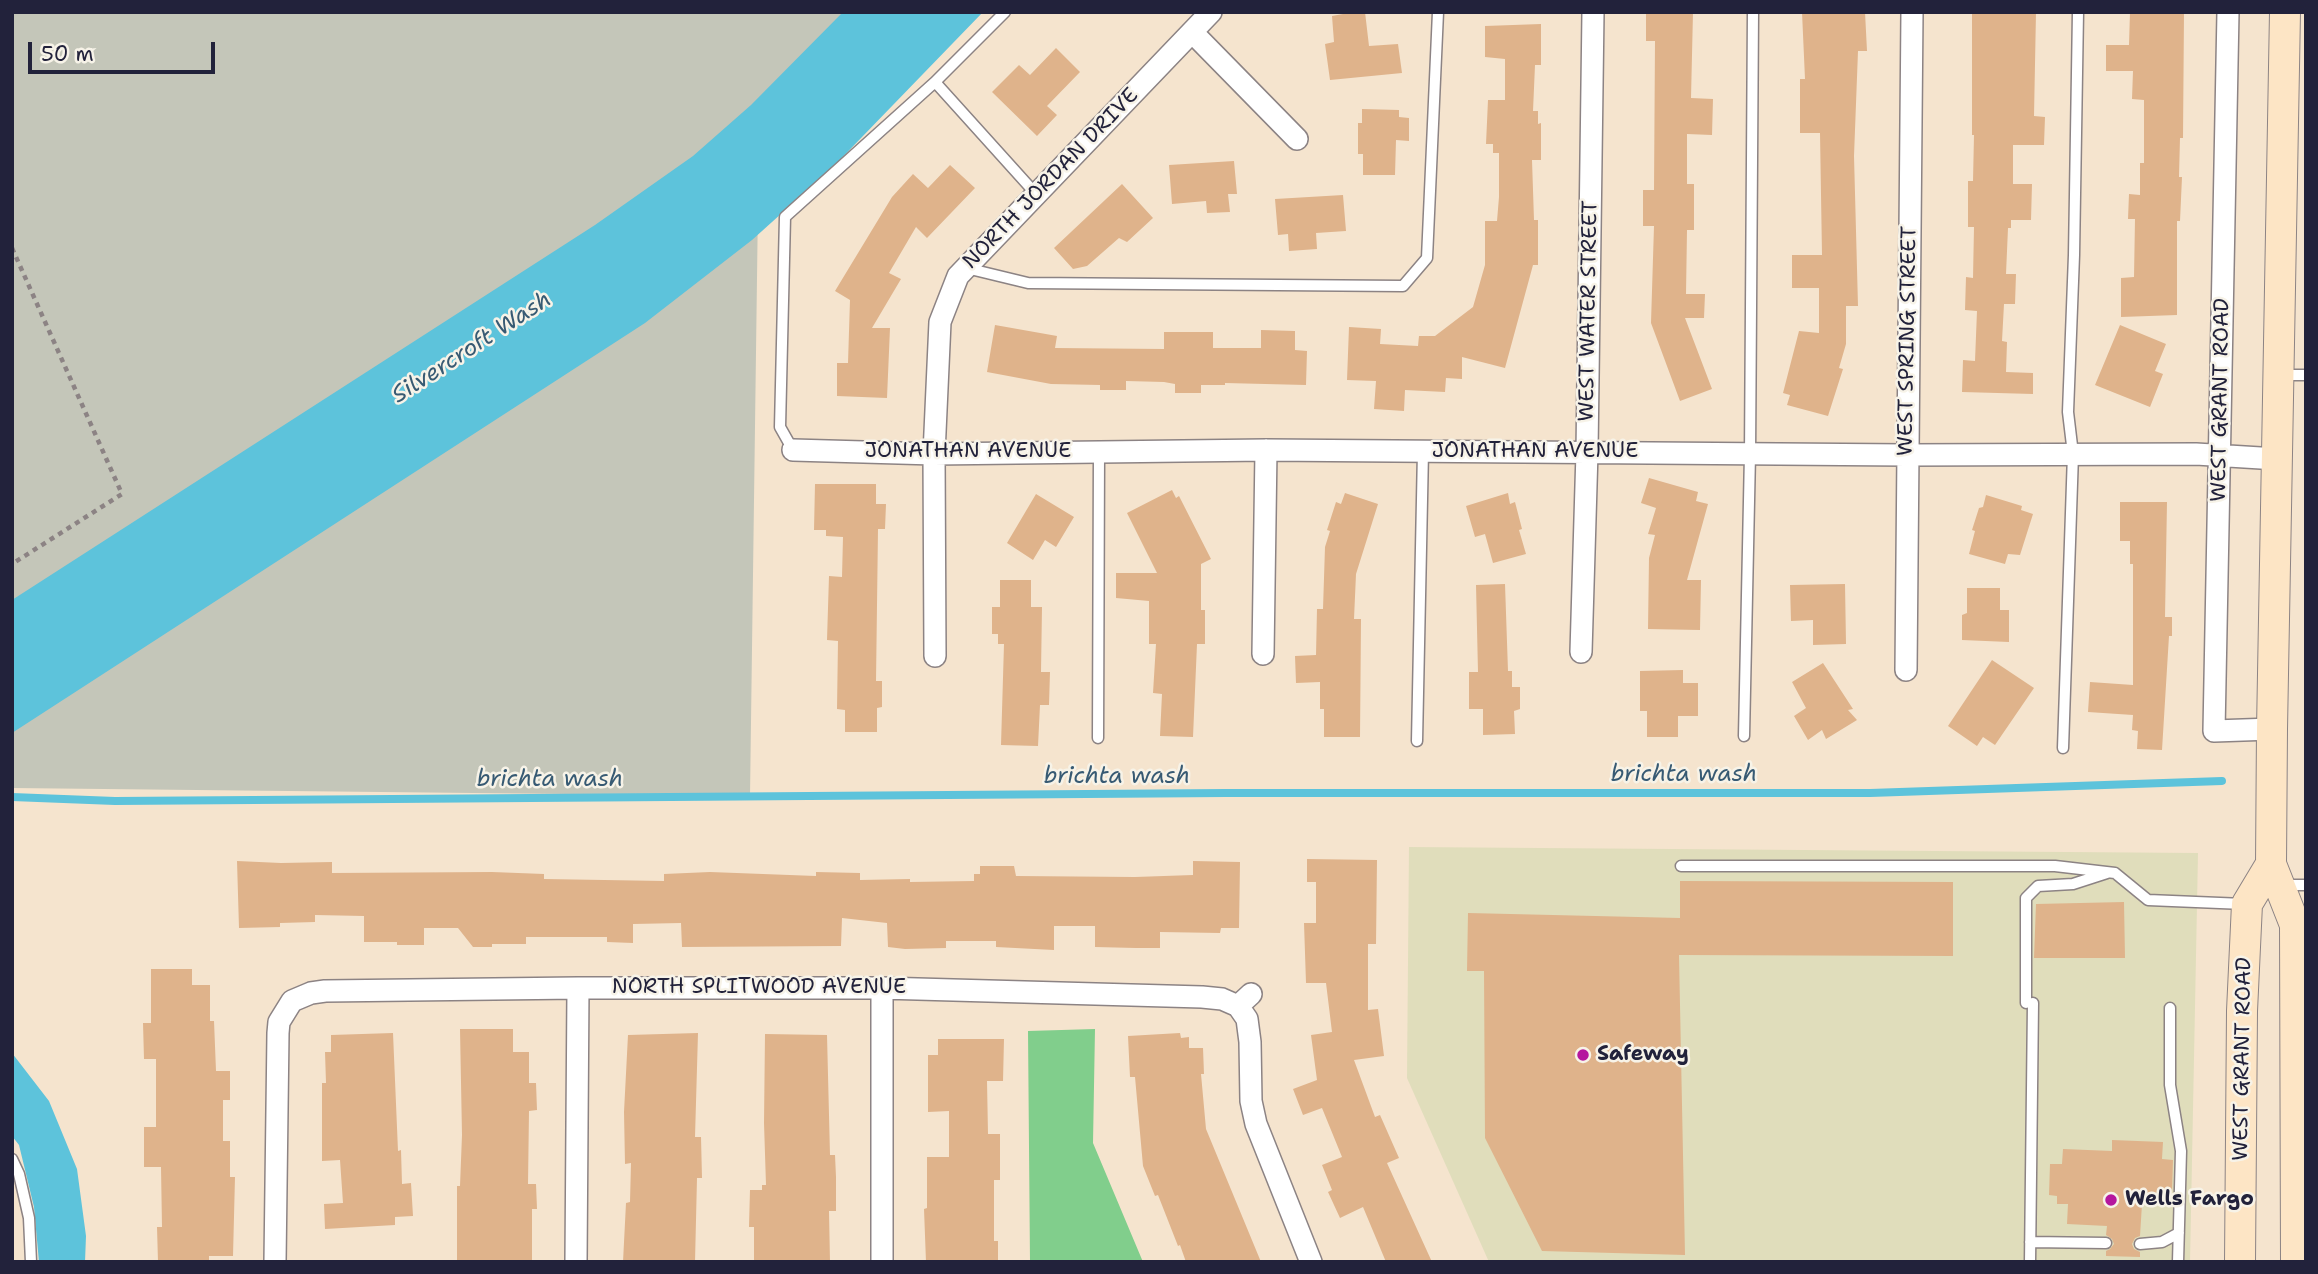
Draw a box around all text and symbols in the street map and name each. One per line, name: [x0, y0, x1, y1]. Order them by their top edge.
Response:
scale bar: [32, 28, 219, 72]
text: 50 m: [41, 40, 94, 68]
street label: NORTH JORDAN DRIVE: [958, 83, 1144, 275]
street label: WEST WATER STREET: [1574, 200, 1604, 422]
street label: WEST SPRING STREET: [1893, 226, 1923, 456]
water label: Silvercroft Wash: [387, 286, 557, 410]
street label: WEST GRANT ROAD: [2207, 298, 2235, 502]
street label: JONATHAN AVENUE: [865, 439, 1071, 465]
street label: JONATHAN AVENUE: [1432, 439, 1638, 465]
water label: brichta wash: [1611, 761, 1757, 789]
water label: brichta wash: [1044, 763, 1190, 791]
water label: brichta wash: [477, 766, 623, 794]
street label: WEST GRANT ROAD: [2229, 957, 2257, 1161]
street label: NORTH SPLITWOOD AVENUE: [612, 975, 906, 1001]
place label: Safeway: [1597, 1042, 1689, 1068]
marker: Safeway: [1575, 1047, 1591, 1063]
place label: Wells Fargo: [2125, 1187, 2254, 1213]
marker: Wells Fargo: [2103, 1192, 2119, 1208]

